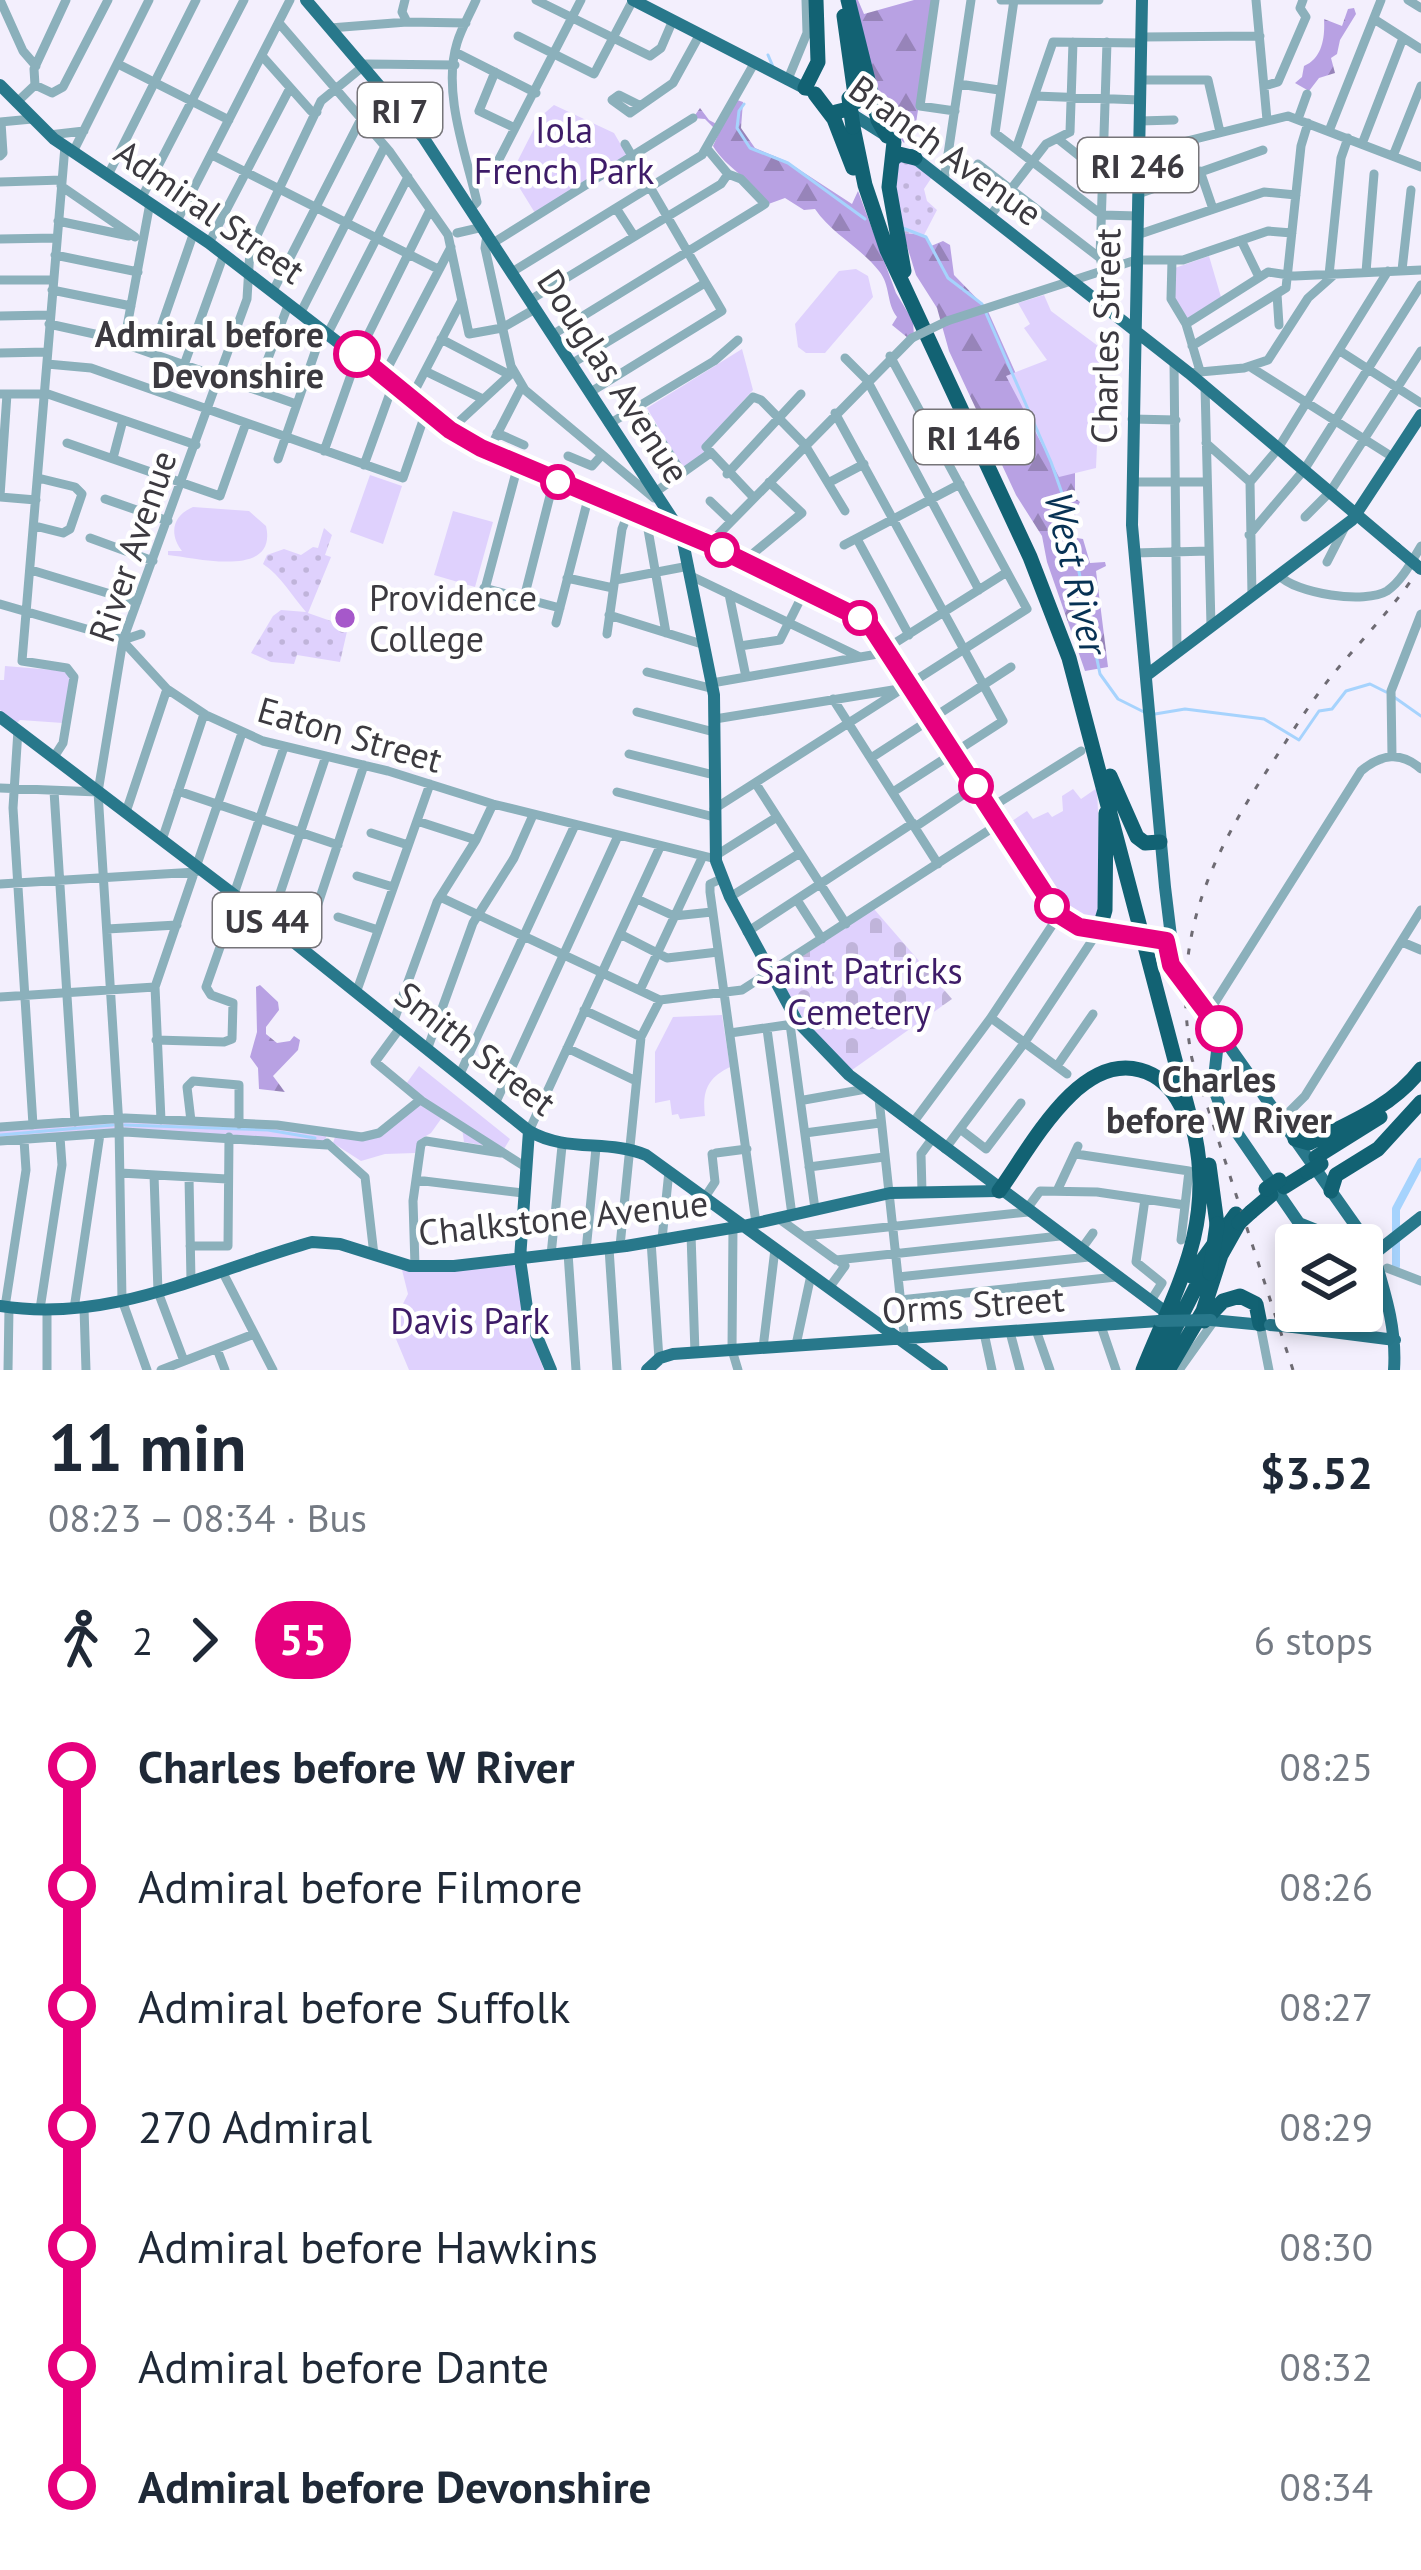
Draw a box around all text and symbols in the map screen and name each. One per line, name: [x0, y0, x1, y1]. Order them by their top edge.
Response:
street label: Branch Avenue: [840, 64, 1052, 236]
road number: RI 7: [358, 83, 442, 137]
park label: Iola French Park: [474, 106, 654, 194]
street label: Admiral Street: [106, 128, 314, 294]
road number: RI 246: [1078, 138, 1198, 192]
street label: Charles Street: [1080, 228, 1130, 444]
street label: Douglas Avenue: [527, 260, 701, 492]
place label: Admiral before Devonshire: [95, 310, 324, 398]
marker: Admiral before Devonshire: [335, 332, 379, 376]
road number: RI 146: [914, 410, 1034, 464]
street label: River Avenue: [77, 444, 187, 648]
unlabelled marker: [542, 466, 574, 498]
water label: West River: [1034, 487, 1121, 661]
unlabelled marker: [706, 534, 738, 566]
place label: Providence College: [369, 574, 537, 662]
unlabelled marker: [844, 602, 876, 634]
marker: Providence College: [332, 605, 358, 631]
street label: Eaton Street: [252, 685, 448, 783]
unlabelled marker: [960, 770, 992, 802]
unlabelled marker: [1036, 890, 1068, 922]
road number: US 44: [213, 893, 321, 947]
park label: Saint Patricks Cemetery: [755, 947, 963, 1035]
street label: Smith Street: [386, 971, 566, 1125]
marker: Charles before W River: [1197, 1007, 1241, 1051]
place label: Charles before W River: [1106, 1055, 1332, 1143]
street label: Chalkstone Avenue: [416, 1178, 710, 1256]
map controls: [1275, 1224, 1383, 1332]
button: layers: [1275, 1224, 1383, 1332]
street label: Orms Street: [880, 1274, 1066, 1334]
park label: Davis Park: [390, 1297, 550, 1344]
text: 11 min: [48, 1404, 246, 1489]
text: $3.52: [1260, 1443, 1373, 1501]
text: 08:23 – 08:34 · Bus: [48, 1492, 367, 1543]
icon: walk: [48, 1607, 114, 1673]
icon: forward: [171, 1607, 237, 1673]
text: 55: [279, 1612, 327, 1667]
text: 2: [132, 1615, 153, 1666]
text: 6 stops: [1254, 1615, 1373, 1666]
text: Charles before W River: [138, 1737, 575, 1795]
text: 08:25: [1279, 1741, 1373, 1792]
text: Admiral before Filmore: [138, 1857, 583, 1915]
text: 08:26: [1279, 1861, 1373, 1912]
text: Admiral before Suffolk: [138, 1977, 570, 2035]
text: 08:27: [1279, 1981, 1373, 2032]
text: 270 Admiral: [138, 2097, 372, 2155]
text: 08:29: [1279, 2101, 1373, 2152]
text: Admiral before Hawkins: [138, 2217, 598, 2275]
text: 08:30: [1279, 2221, 1373, 2272]
text: Admiral before Dante: [138, 2337, 549, 2395]
text: 08:32: [1279, 2341, 1373, 2392]
text: Admiral before Devonshire: [138, 2457, 651, 2515]
text: 08:34: [1279, 2461, 1373, 2512]

